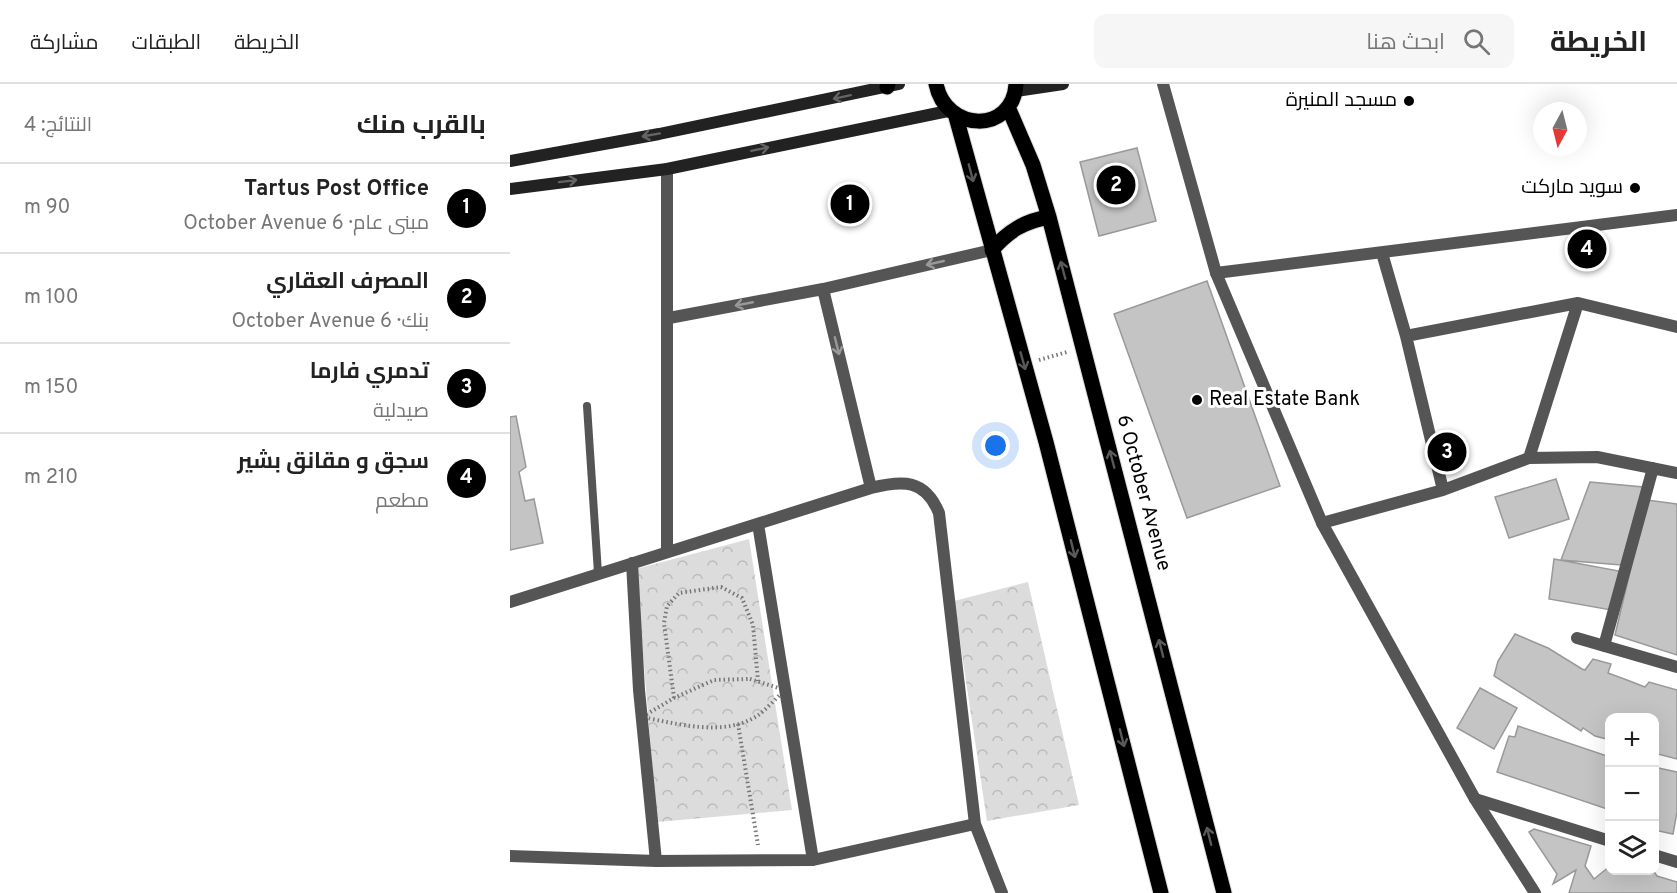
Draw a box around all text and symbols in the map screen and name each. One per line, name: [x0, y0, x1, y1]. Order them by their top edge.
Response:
search box: [1094, 14, 1514, 68]
icon: search: [1460, 25, 1493, 58]
text: الخريطة: [1550, 26, 1647, 62]
text: مشاركة: [30, 30, 99, 57]
text: الطبقات: [132, 30, 201, 57]
text: الخريطة: [234, 30, 300, 57]
text: ابحث هنا: [1366, 30, 1445, 57]
place label: مسجد المنيرة: [1286, 88, 1397, 114]
one-way arrow: [833, 92, 852, 103]
marker: مسجد المنيرة: [1402, 94, 1416, 108]
north arrow: [1533, 102, 1587, 156]
text: بالقرب منك: [357, 110, 486, 143]
text: النتائج: 4: [24, 113, 92, 139]
one-way arrow: [641, 130, 661, 141]
one-way arrow: [750, 143, 769, 154]
pin: 2: [1096, 162, 1136, 208]
one-way arrow: [966, 163, 978, 182]
place label: سويد ماركت: [1521, 175, 1623, 201]
text: Tartus Post Office: [244, 176, 429, 203]
one-way arrow: [558, 176, 577, 187]
marker: سويد ماركت: [1628, 181, 1642, 195]
pin: 1: [830, 182, 870, 226]
text: 90 m: [24, 195, 70, 221]
text: 1: [463, 195, 471, 221]
text: مبنى عام · 6 October Avenue: [183, 211, 429, 237]
pin: 4: [1568, 226, 1606, 272]
one-way arrow: [926, 258, 945, 270]
one-way arrow: [1057, 261, 1068, 280]
text: المصرف العقاري: [266, 269, 429, 296]
text: 100 m: [24, 285, 79, 311]
text: 2: [460, 285, 473, 311]
one-way arrow: [735, 299, 755, 310]
text: بنك · 6 October Avenue: [232, 309, 429, 335]
one-way arrow: [832, 336, 844, 355]
one-way arrow: [1018, 351, 1029, 370]
text: تدمري فارما: [310, 359, 429, 386]
text: 150 m: [24, 375, 78, 401]
text: 3: [461, 375, 473, 401]
place label: Real Estate Bank: [1209, 387, 1360, 413]
marker: Real Estate Bank: [1190, 393, 1204, 407]
text: صيدلية: [373, 399, 429, 425]
street label: 6 October Avenue: [1110, 412, 1176, 574]
pin: 3: [1428, 430, 1466, 475]
your location: [981, 431, 1010, 460]
text: سجق و مقانق بشير: [237, 449, 429, 476]
one-way arrow: [1106, 450, 1117, 469]
text: 210 m: [24, 465, 78, 491]
text: 4: [460, 465, 473, 491]
text: مطعم: [375, 489, 429, 515]
one-way arrow: [1068, 540, 1080, 559]
one-way arrow: [1154, 638, 1166, 657]
map controls: [1605, 713, 1659, 875]
button: +: [1605, 713, 1659, 767]
one-way arrow: [1117, 728, 1128, 747]
button: −: [1605, 767, 1659, 821]
button: layers: [1605, 821, 1659, 875]
one-way arrow: [1203, 827, 1215, 846]

